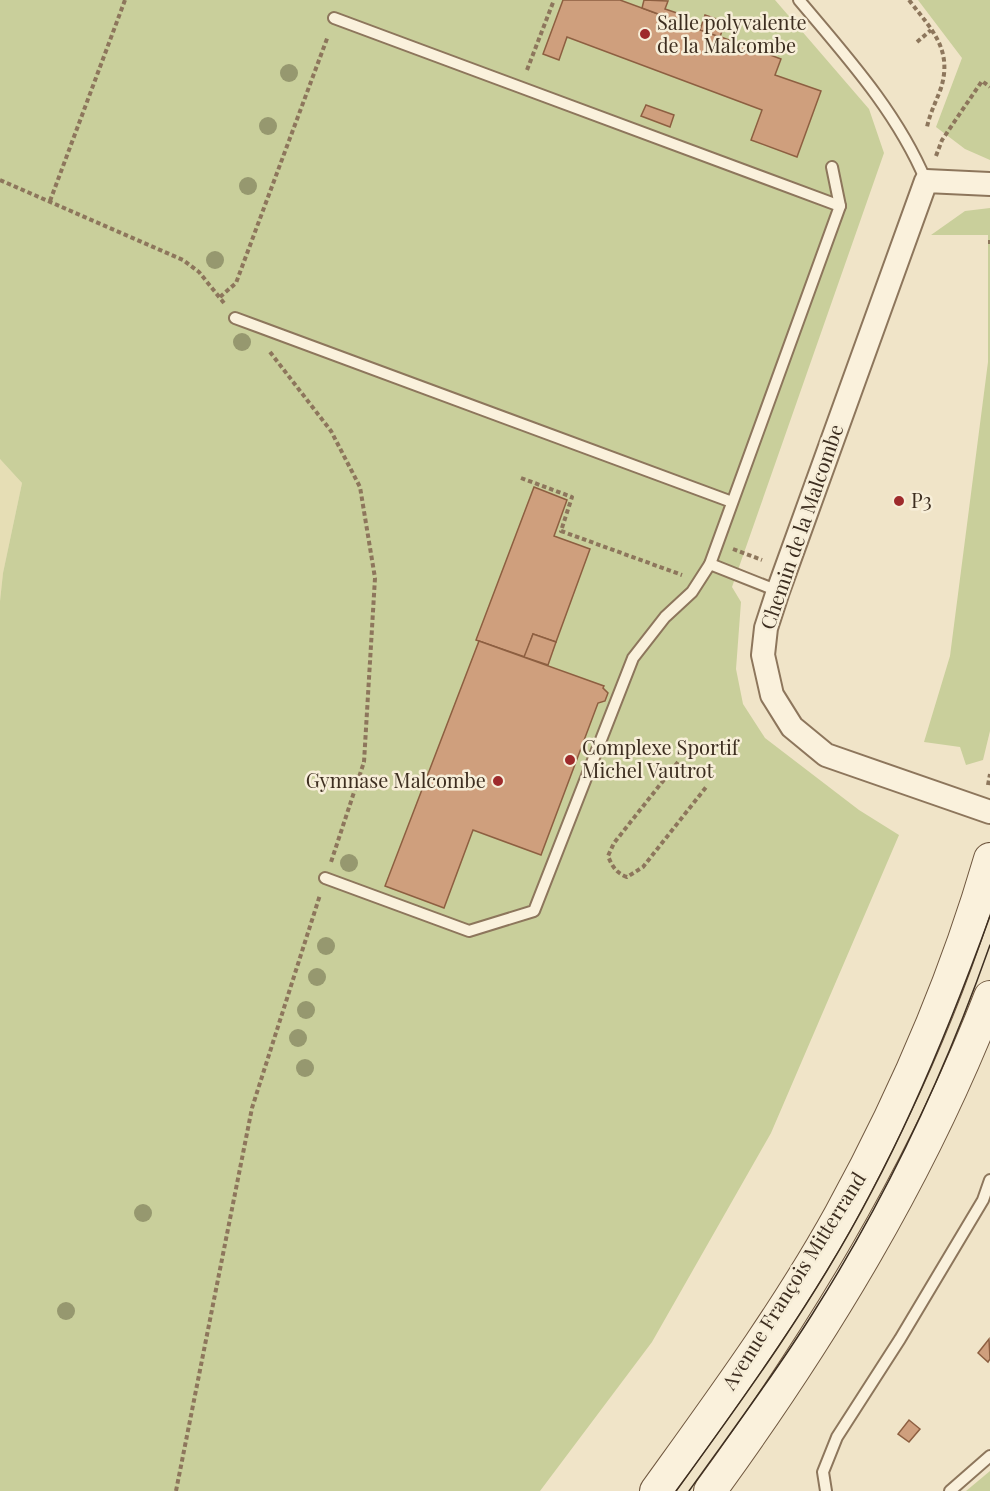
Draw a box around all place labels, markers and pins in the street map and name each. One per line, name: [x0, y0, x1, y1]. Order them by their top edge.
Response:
place label: Salle polyvalente de la Malcombe: [657, 8, 807, 58]
marker: Salle polyvalente de la Malcombe: [638, 27, 652, 41]
place label: P3: [911, 486, 932, 513]
marker: P3: [892, 494, 906, 508]
place label: Complexe Sportif Michel Vautrot: [582, 733, 740, 783]
marker: Complexe Sportif Michel Vautrot: [563, 753, 577, 767]
place label: Gymnase Malcombe: [306, 766, 486, 793]
marker: Gymnase Malcombe: [491, 774, 505, 788]

